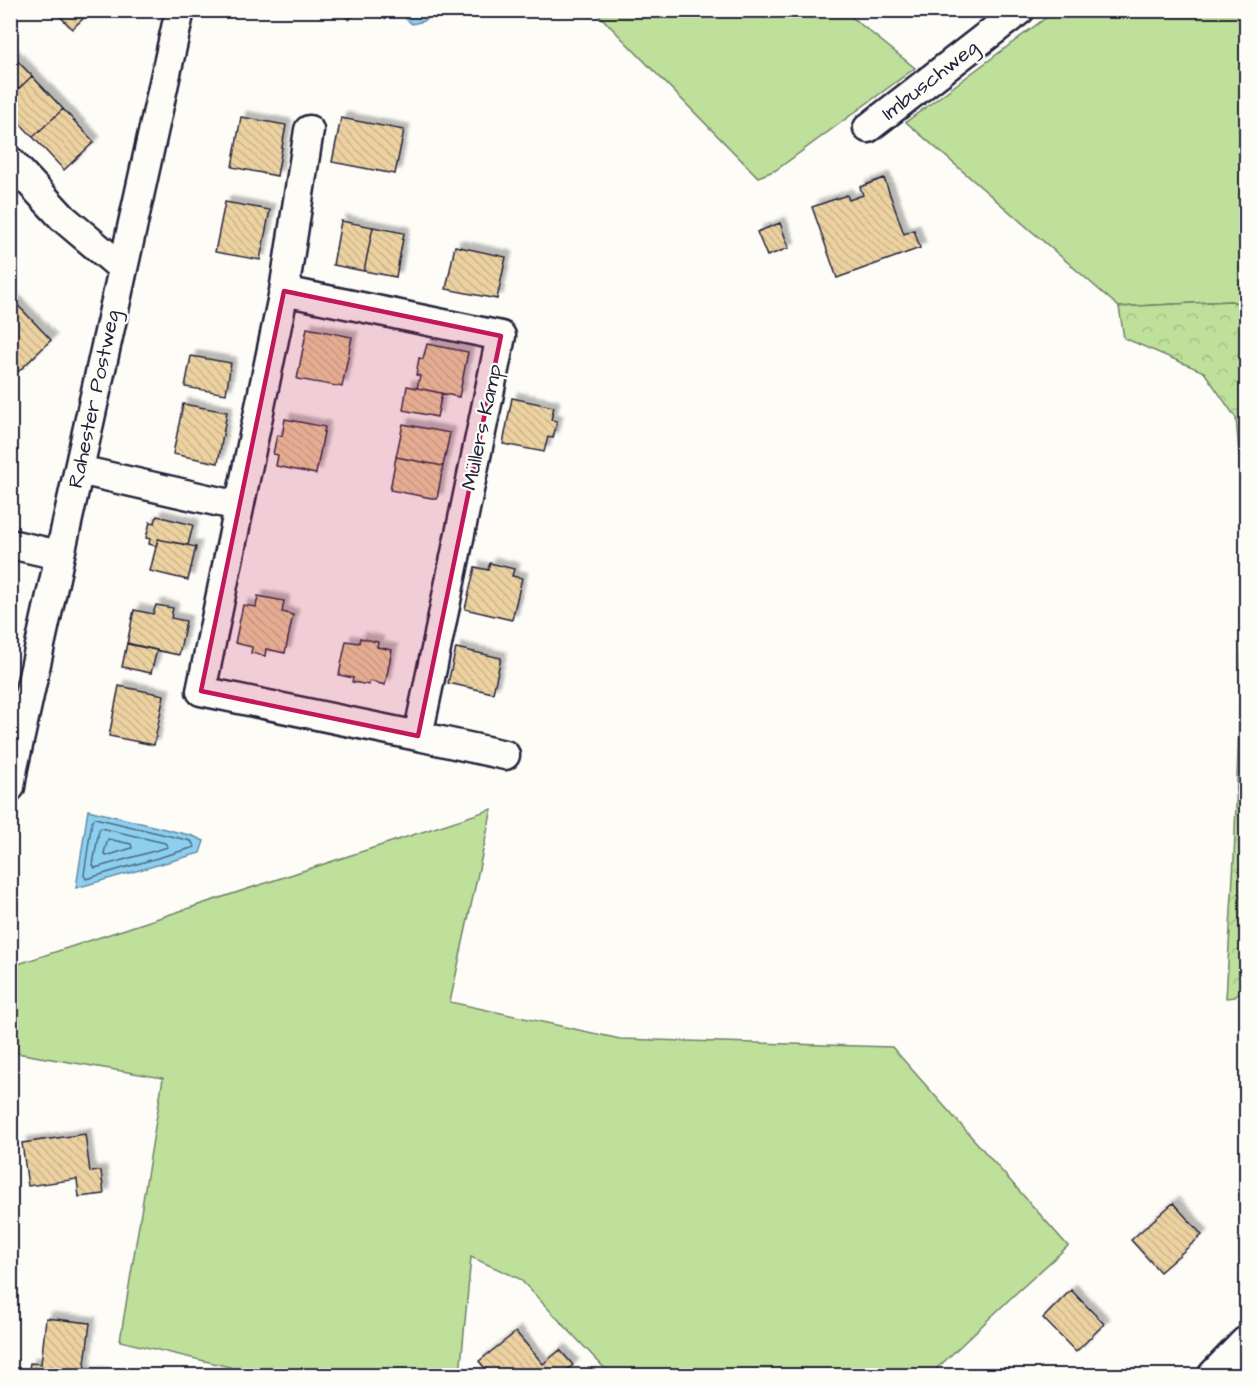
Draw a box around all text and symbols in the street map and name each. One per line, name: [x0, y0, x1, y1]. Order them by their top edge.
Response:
street label: Imbuschweg: [876, 33, 986, 129]
street label: Rahester Postweg: [61, 307, 129, 491]
street label: Müllers Kamp: [455, 361, 511, 493]

